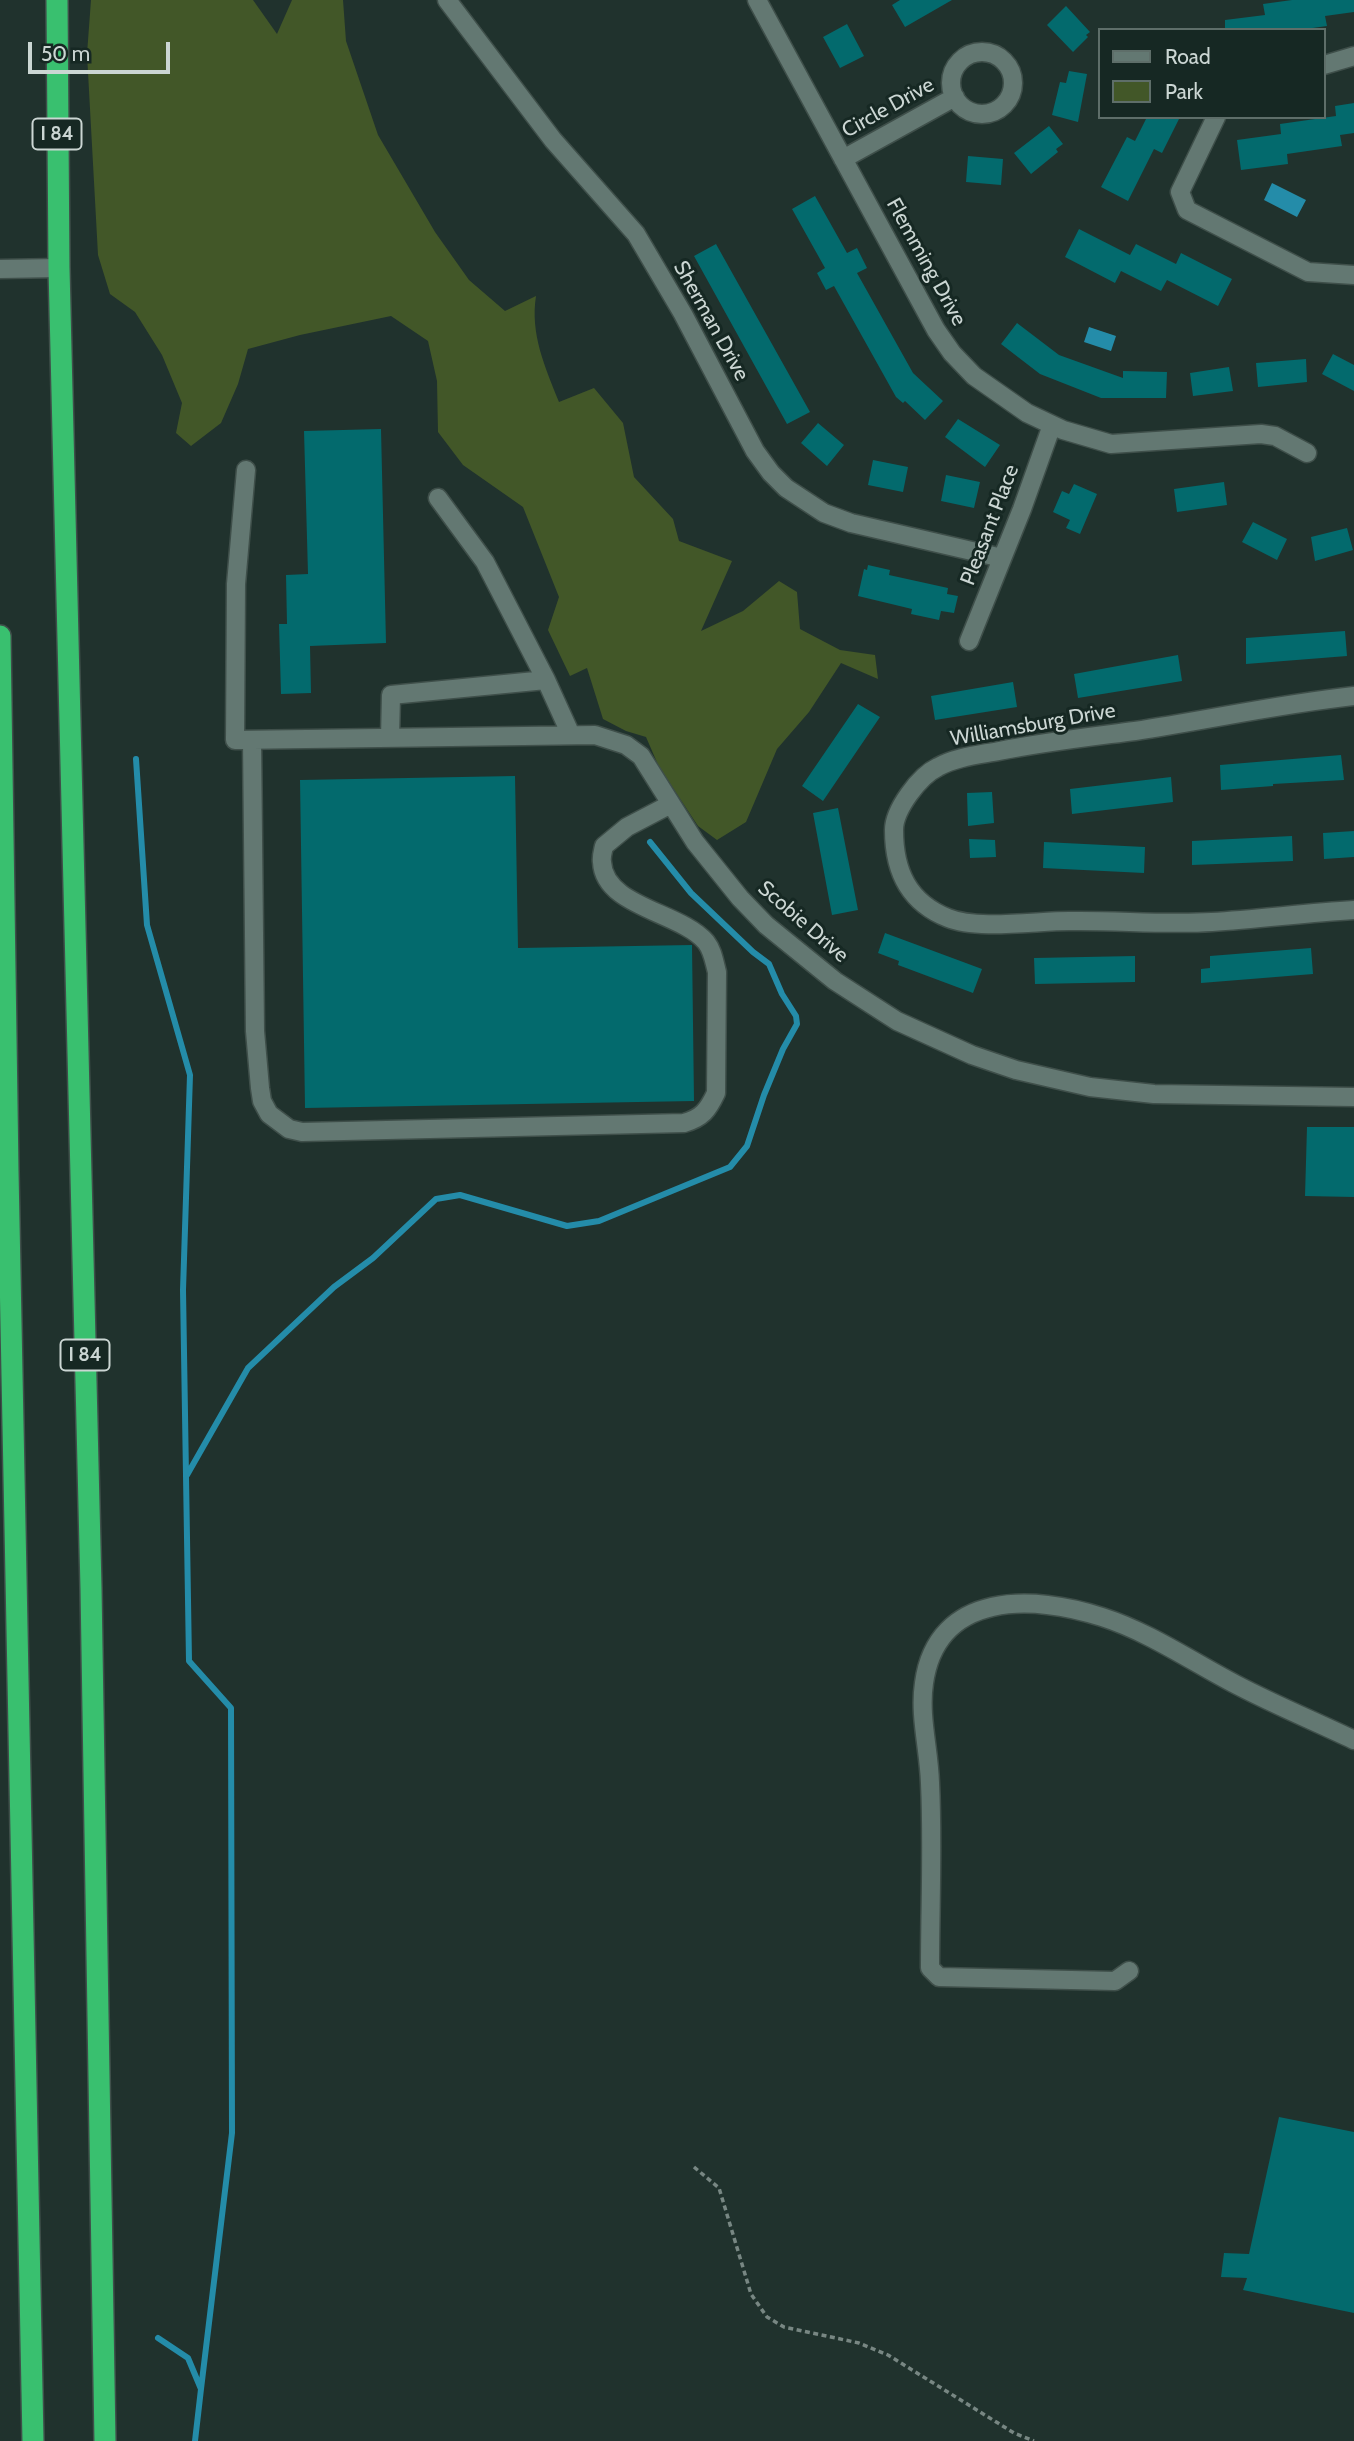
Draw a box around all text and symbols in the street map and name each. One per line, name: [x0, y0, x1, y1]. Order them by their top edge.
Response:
scale bar: [32, 28, 173, 72]
legend: [1098, 28, 1326, 119]
text: 50 m: [41, 41, 90, 66]
text: Road: [1165, 44, 1211, 69]
street label: Circle Drive: [838, 72, 938, 144]
text: Park: [1165, 79, 1203, 104]
road number: I 84: [32, 118, 82, 150]
street label: Flemming Drive: [881, 194, 971, 330]
street label: Sherman Drive: [668, 257, 754, 385]
street label: Pleasant Place: [956, 461, 1024, 589]
street label: Williamsburg Drive: [948, 698, 1118, 752]
street label: Scobie Drive: [753, 876, 853, 968]
road number: I 84: [60, 1340, 110, 1371]

